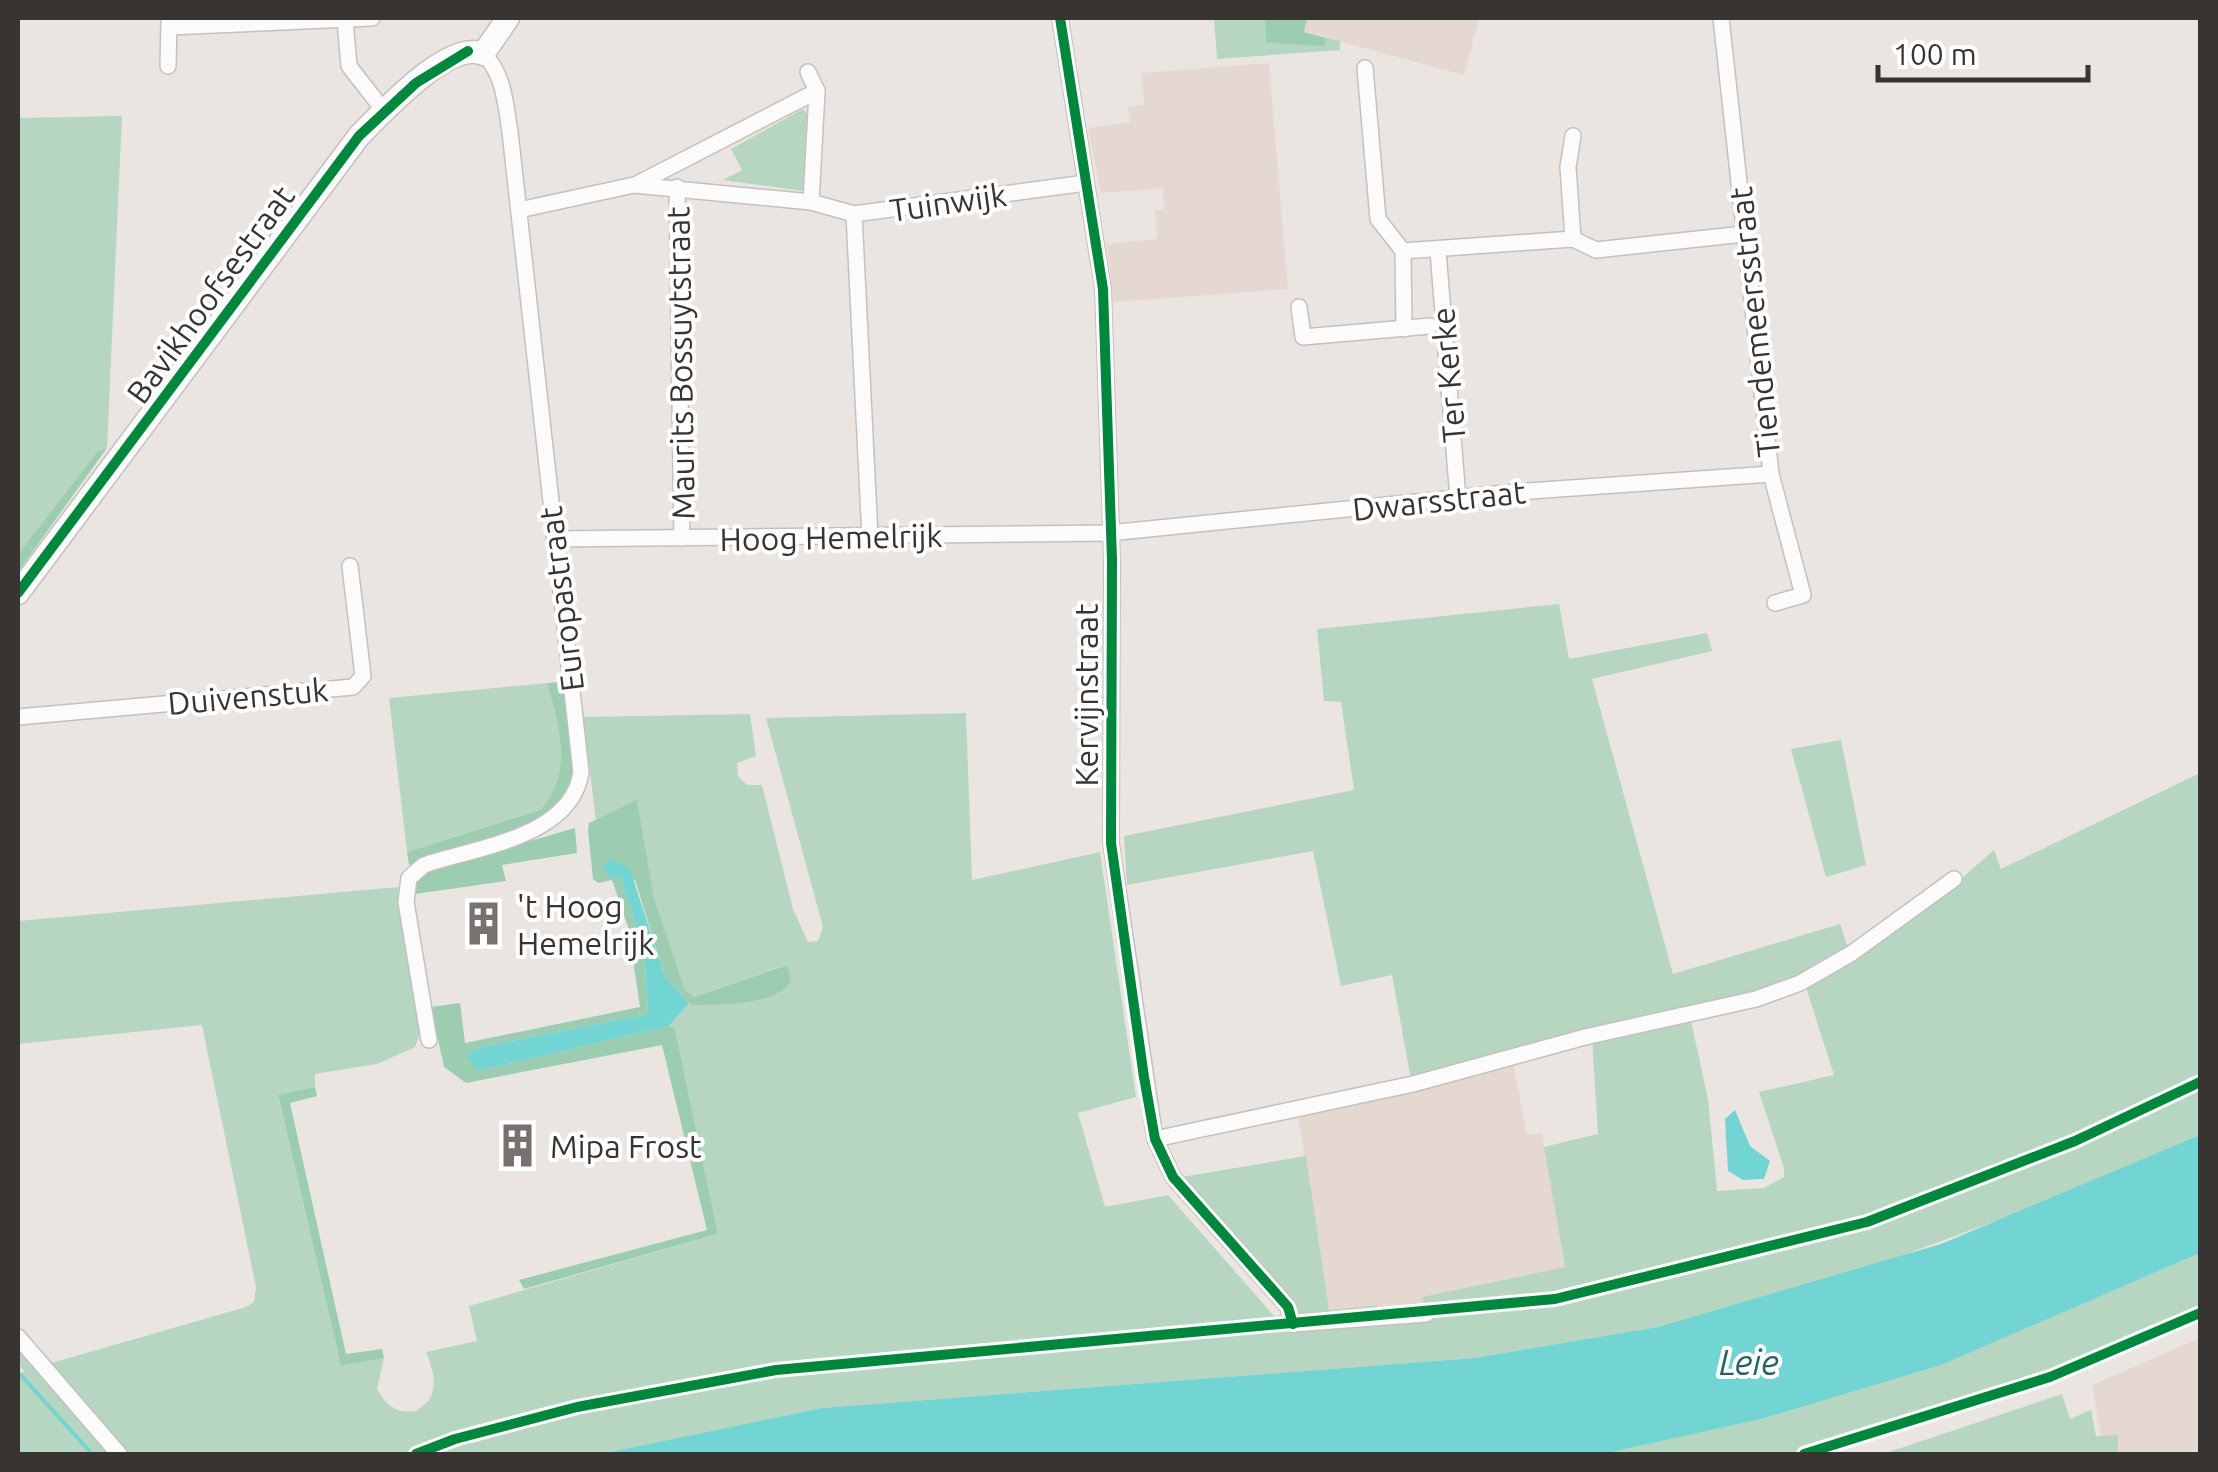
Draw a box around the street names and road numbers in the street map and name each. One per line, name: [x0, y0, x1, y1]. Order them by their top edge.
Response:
street label: Tuinwijk: [887, 176, 1009, 228]
street label: Bavikhoofsestraat: [119, 178, 301, 410]
street label: Tiendemeersstraat: [1722, 185, 1786, 459]
street label: Maurits Bossuytstraat: [659, 206, 701, 520]
street label: Ter Kerke: [1424, 306, 1472, 444]
street label: Dwarsstraat: [1351, 473, 1528, 527]
street label: Europastraat: [532, 504, 590, 694]
street label: Hoog Hemelrijk: [719, 517, 943, 557]
street label: Kervijnstraat: [1068, 603, 1104, 787]
street label: Duivenstuk: [166, 671, 330, 721]

